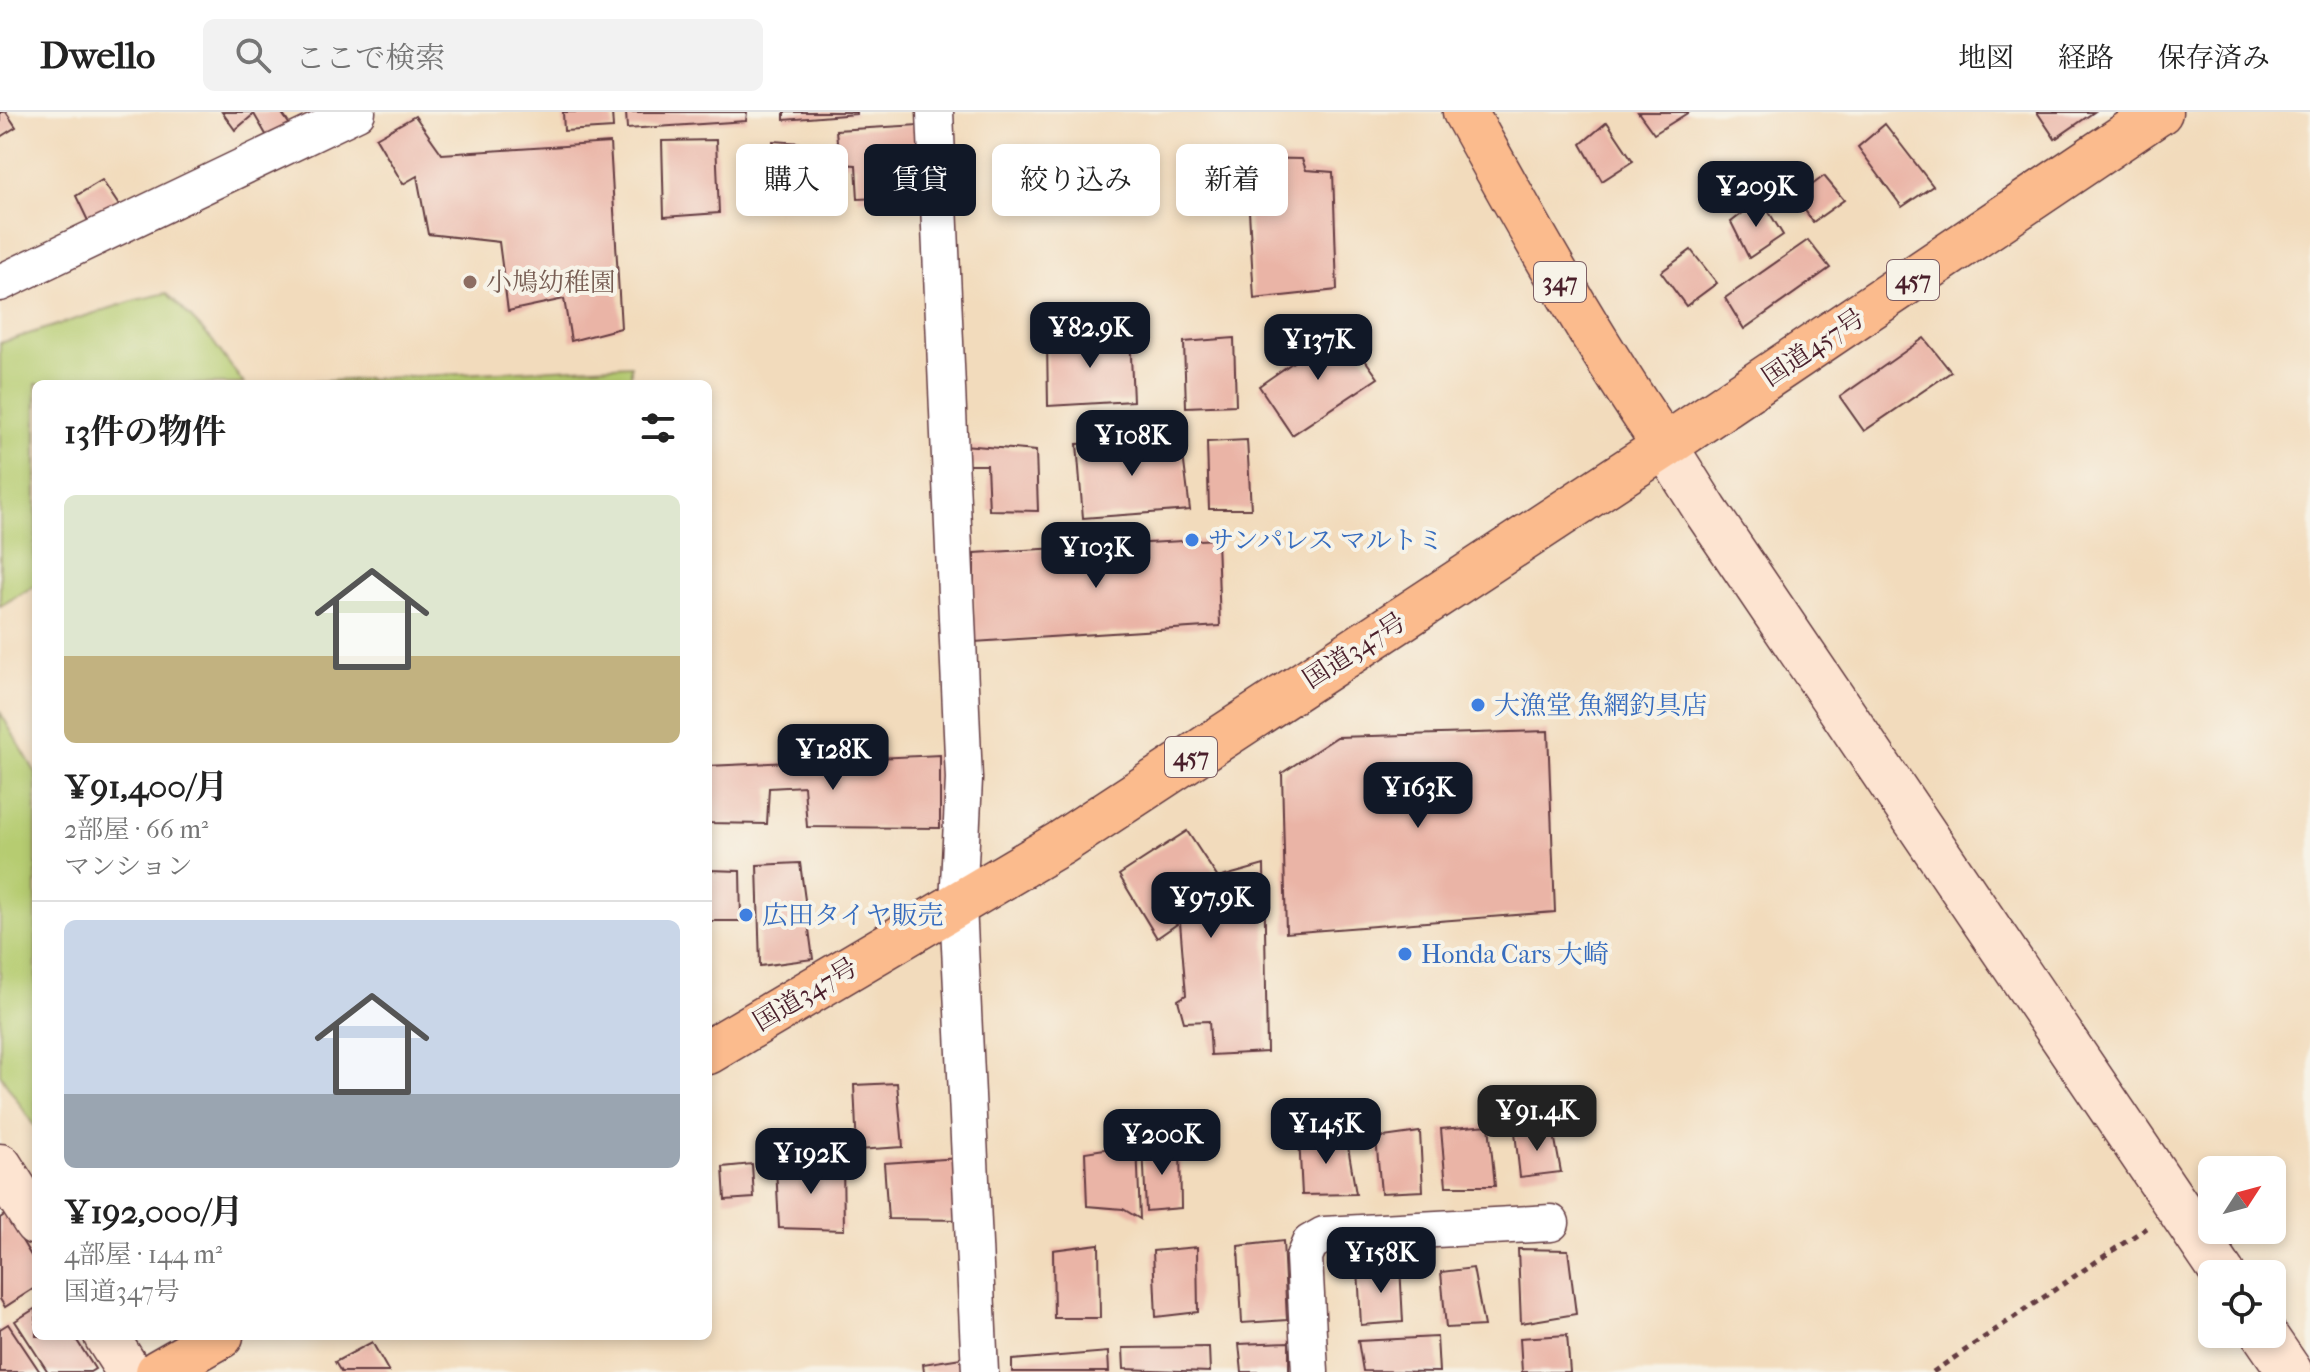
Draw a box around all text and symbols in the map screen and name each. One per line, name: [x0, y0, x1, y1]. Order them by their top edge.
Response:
search box: [203, 19, 763, 91]
text: Dwello: [40, 33, 155, 78]
icon: search: [231, 33, 275, 77]
text: ここで検索: [295, 41, 445, 76]
text: 地図: [1958, 41, 2014, 74]
text: 経路: [2058, 41, 2114, 74]
text: 保存済み: [2158, 41, 2270, 74]
chip: 購入: [736, 144, 848, 216]
chip: 賃貸: [864, 144, 976, 216]
chip: 絞り込み: [992, 144, 1160, 216]
chip: 新着: [1176, 144, 1288, 216]
pin: ¥209K: [1700, 161, 1812, 229]
text: ¥209K: [1716, 171, 1796, 202]
road number: 457: [1887, 260, 1939, 300]
road number: 347: [1534, 262, 1586, 302]
place label: 小鳩幼稚園: [486, 267, 616, 298]
marker: 小鳩幼稚園: [461, 273, 479, 291]
pin: ¥82.9K: [1025, 302, 1155, 370]
street label: 国道457号: [1756, 302, 1870, 393]
text: ¥82.9K: [1048, 312, 1132, 343]
pin: ¥137K: [1262, 314, 1374, 382]
text: ¥137K: [1282, 324, 1354, 355]
icon: filters: [636, 406, 680, 450]
pin: ¥108K: [1076, 410, 1188, 478]
text: 13件の物件: [64, 412, 226, 452]
text: ¥108K: [1094, 420, 1170, 451]
pin: ¥103K: [1040, 522, 1152, 590]
place label: サンパレス マルトミ: [1208, 525, 1444, 556]
marker: サンパレス マルトミ: [1183, 531, 1201, 549]
text: ¥103K: [1059, 532, 1133, 563]
icon: home: [300, 547, 444, 691]
street label: 国道347号: [1297, 606, 1411, 695]
place label: 大漁堂 魚網釣具店: [1494, 690, 1708, 721]
marker: 大漁堂 魚網釣具店: [1469, 696, 1487, 714]
pin: ¥128K: [777, 724, 889, 792]
text: ¥128K: [796, 734, 870, 765]
road number: 457: [1165, 737, 1217, 777]
pin: ¥163K: [1362, 762, 1474, 830]
text: ¥91,400/月: [64, 767, 228, 807]
text: ¥163K: [1381, 772, 1455, 803]
text: 2部屋 · 66 m²: [64, 814, 208, 845]
text: マンション: [64, 851, 193, 882]
pin: ¥97.9K: [1146, 872, 1276, 940]
text: ¥97.9K: [1169, 882, 1253, 913]
place label: 広田タイヤ販売: [762, 900, 943, 931]
marker: 広田タイヤ販売: [737, 906, 755, 924]
place label: Honda Cars 大崎: [1421, 939, 1609, 970]
marker: Honda Cars 大崎: [1396, 945, 1414, 963]
street label: 国道347号: [748, 951, 863, 1038]
icon: home: [300, 972, 444, 1116]
pin: ¥91.4K: [1472, 1085, 1602, 1153]
text: ¥91.4K: [1495, 1095, 1579, 1126]
pin: ¥145K: [1270, 1098, 1382, 1166]
text: ¥145K: [1289, 1108, 1363, 1139]
pin: ¥200K: [1106, 1109, 1218, 1177]
text: ¥200K: [1121, 1119, 1203, 1150]
pin: ¥192K: [755, 1128, 867, 1196]
text: ¥192K: [773, 1138, 849, 1169]
north arrow: [2198, 1156, 2286, 1244]
map controls: [2198, 1156, 2286, 1348]
text: ¥192,000/月: [64, 1192, 243, 1232]
pin: ¥158K: [1325, 1227, 1437, 1295]
text: ¥158K: [1345, 1237, 1417, 1268]
text: 4部屋 · 144 m²: [64, 1239, 222, 1270]
button: locate: [2198, 1260, 2286, 1348]
text: 国道347号: [64, 1276, 180, 1307]

